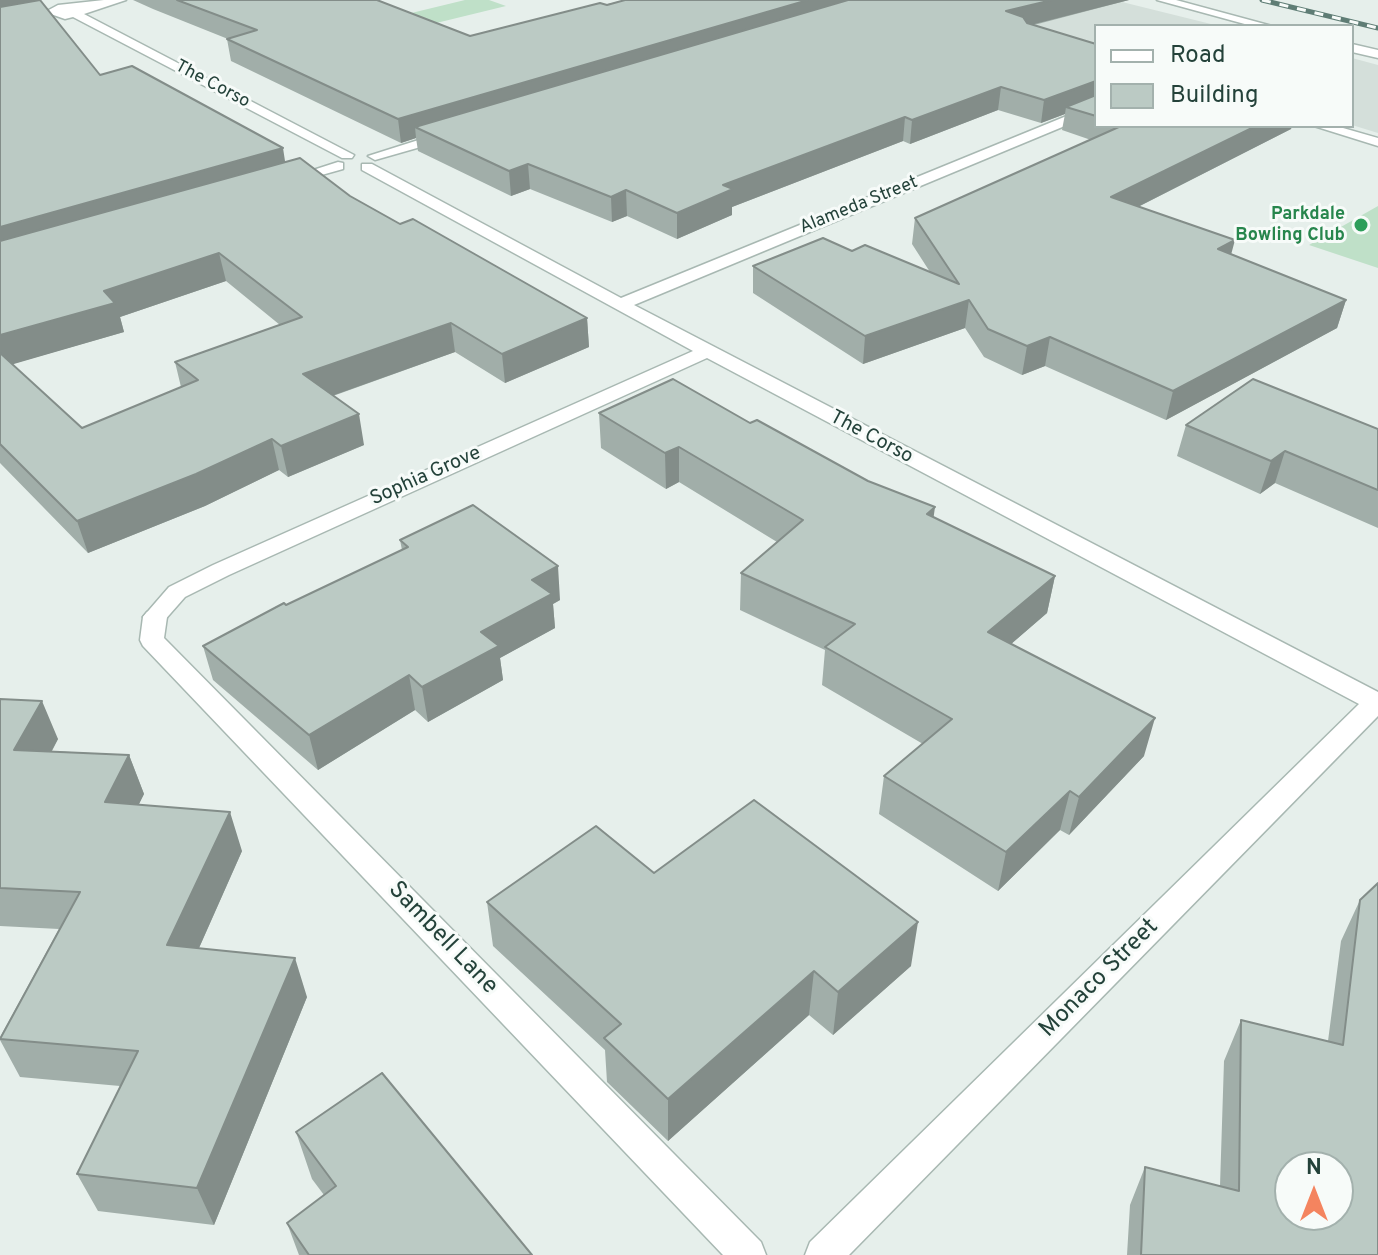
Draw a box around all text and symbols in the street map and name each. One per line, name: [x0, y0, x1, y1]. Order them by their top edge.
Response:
legend: [1094, 24, 1354, 128]
text: Road: [1170, 41, 1226, 71]
street label: The Corso: [171, 56, 253, 114]
text: Building: [1170, 81, 1259, 111]
street label: Alameda Street: [797, 172, 921, 240]
place label: Parkdale Bowling Club: [1235, 204, 1345, 246]
marker: Parkdale Bowling Club: [1352, 216, 1370, 234]
street label: The Corso: [825, 406, 917, 470]
street label: Sophia Grove: [367, 442, 485, 512]
street label: Sambell Lane: [381, 877, 503, 1001]
street label: Monaco Street: [1034, 913, 1166, 1045]
north arrow: [1274, 1151, 1354, 1231]
text: N: [1306, 1155, 1322, 1182]

